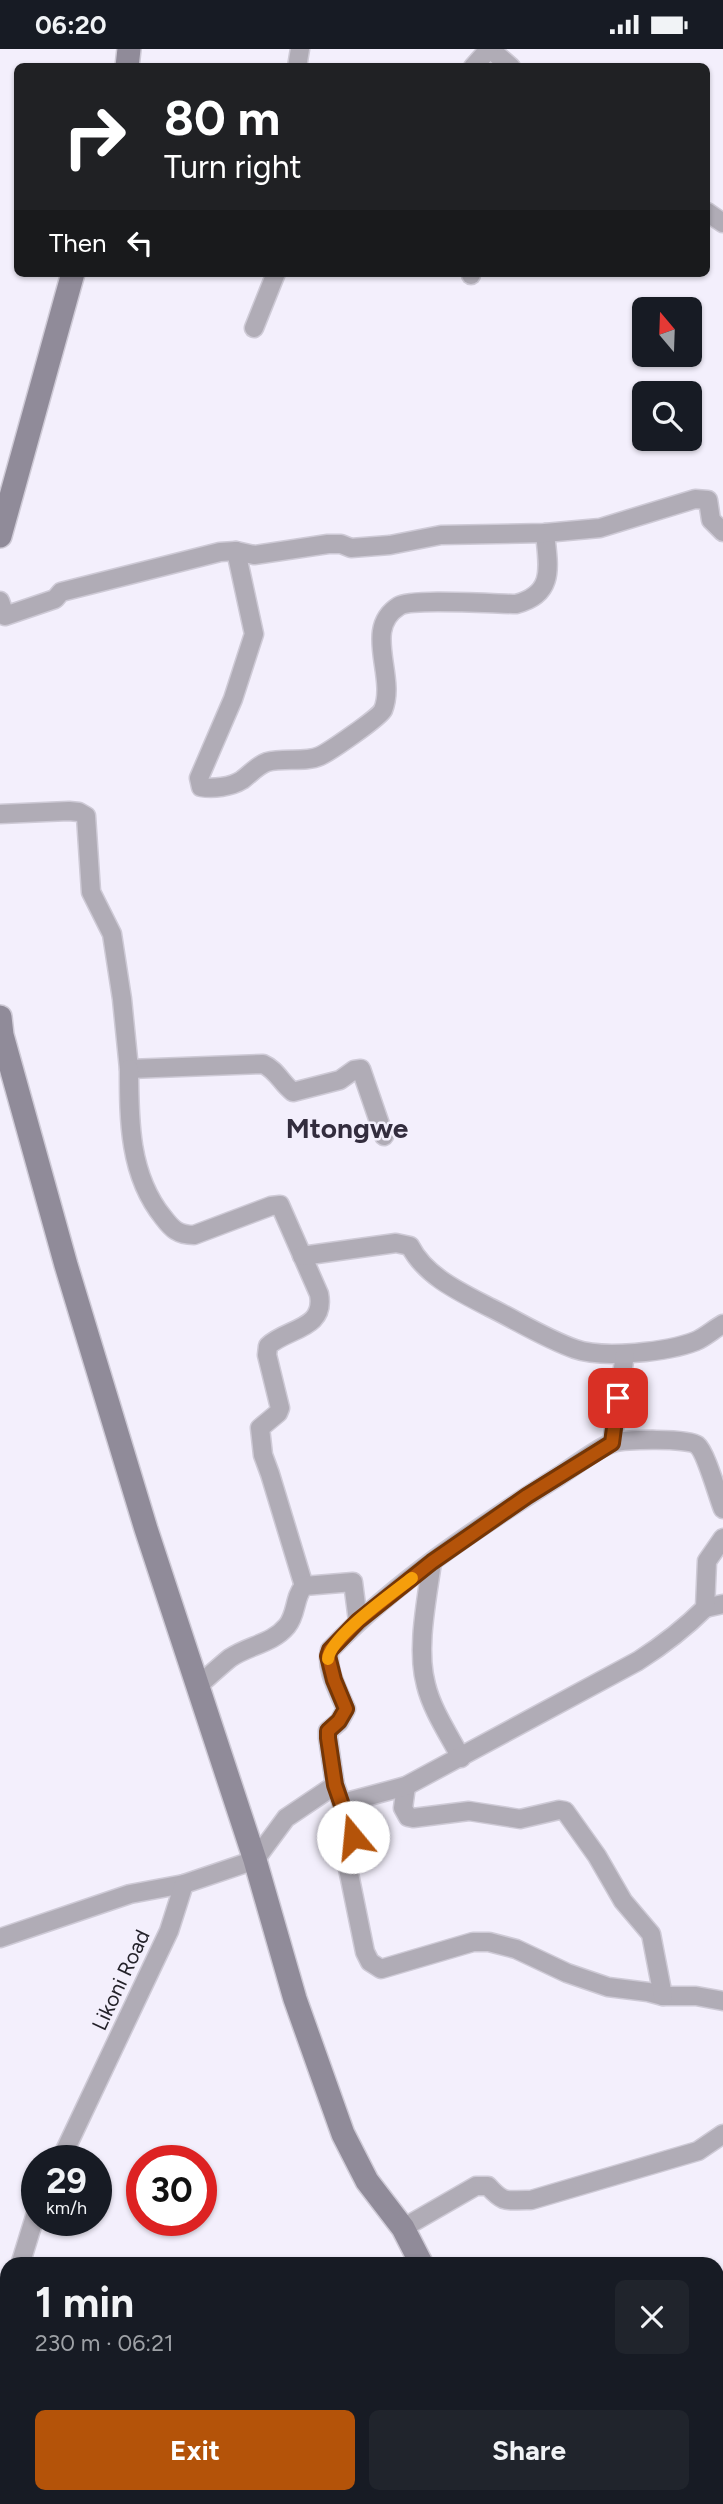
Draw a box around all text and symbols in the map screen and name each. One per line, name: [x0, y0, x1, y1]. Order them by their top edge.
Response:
text: 06:20: [35, 9, 107, 41]
text: 80 m: [164, 88, 280, 147]
icon: right: [49, 91, 140, 182]
text: Turn right: [164, 148, 302, 186]
icon: left: [121, 224, 159, 262]
text: Then: [49, 227, 107, 259]
north arrow: [632, 297, 702, 367]
map controls: [632, 297, 702, 451]
button: search: [632, 381, 702, 451]
district label: Mtongwe: [286, 1111, 408, 1145]
pin: [588, 1368, 648, 1428]
icon: arrive: [599, 1379, 637, 1417]
position arrow: [316, 1800, 390, 1874]
street label: Likoni Road: [86, 1926, 155, 2034]
speed limit sign: 30: [126, 2145, 217, 2236]
text: 29: [46, 2160, 87, 2202]
text: km/h: [46, 2197, 87, 2219]
text: 1 min: [35, 2277, 134, 2328]
button: close: [615, 2280, 689, 2354]
text: 230 m · 06:21: [35, 2329, 174, 2357]
button: Exit: [35, 2410, 355, 2490]
button: Share: [369, 2410, 689, 2490]

